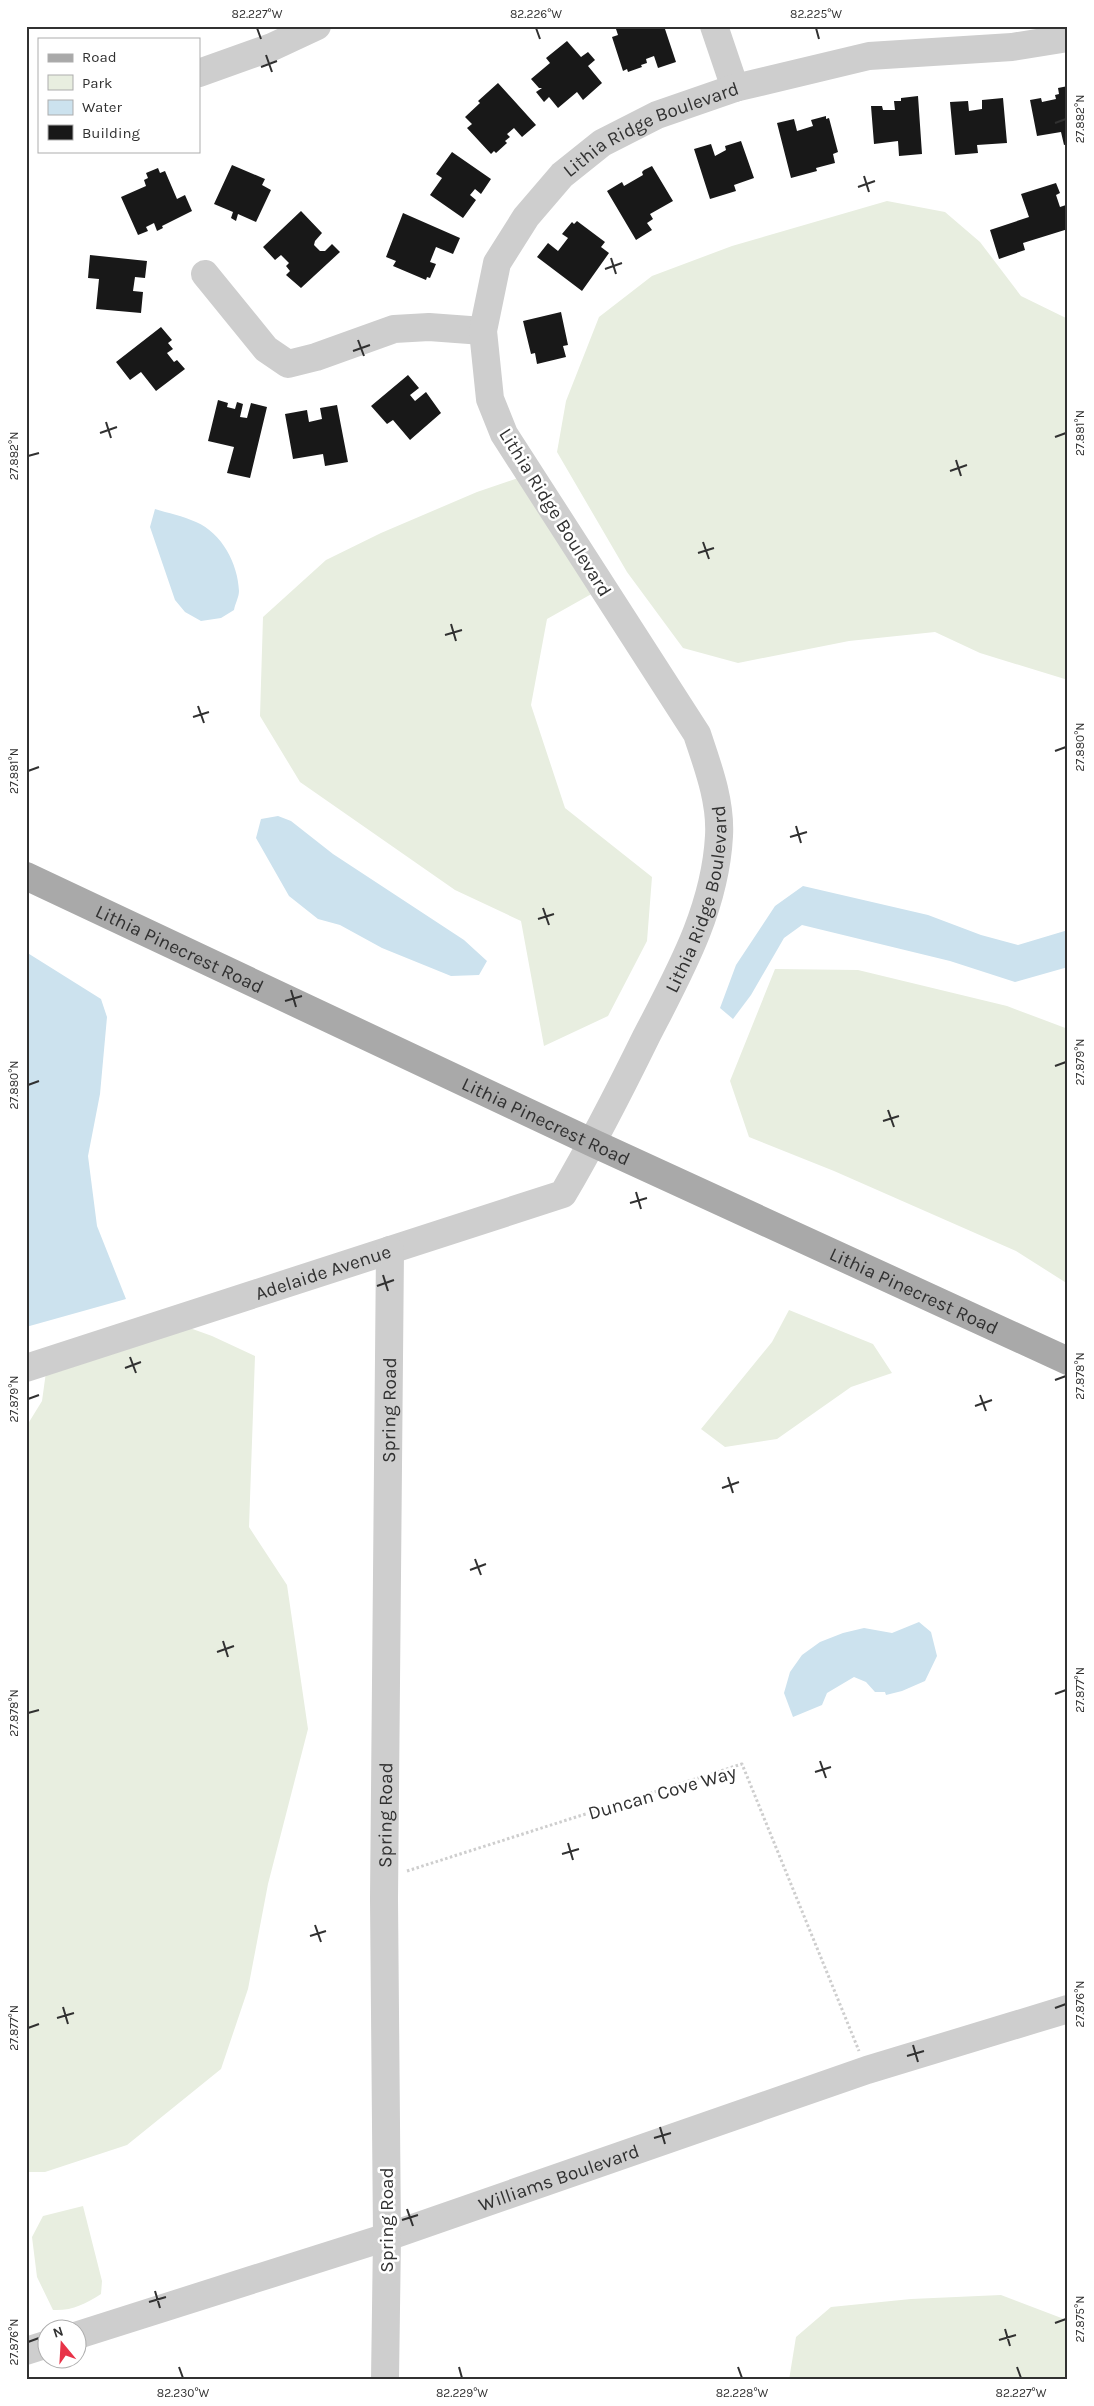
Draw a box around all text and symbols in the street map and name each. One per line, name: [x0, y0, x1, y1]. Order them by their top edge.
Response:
text: 82.227°W: [232, 7, 283, 21]
text: 82.226°W: [510, 7, 562, 21]
text: 82.225°W: [790, 7, 842, 21]
legend: [38, 38, 200, 152]
text: Road: [82, 48, 117, 66]
text: Park: [82, 74, 112, 92]
street label: Lithia Ridge Boulevard: [559, 78, 742, 182]
text: 27.882°N: [1073, 95, 1087, 143]
text: Water: [82, 98, 123, 116]
text: Building: [82, 124, 140, 142]
text: 27.881°N: [1073, 410, 1087, 456]
street label: Lithia Ridge Boulevard: [494, 424, 616, 601]
text: 27.882°N: [7, 432, 21, 480]
text: 27.880°N: [1073, 723, 1087, 771]
text: 27.881°N: [7, 748, 21, 794]
street label: Lithia Ridge Boulevard: [661, 804, 731, 996]
street label: Lithia Pinecrest Road: [92, 900, 267, 998]
text: 27.879°N: [1073, 1039, 1087, 1086]
text: 27.880°N: [7, 1061, 21, 1109]
street label: Lithia Pinecrest Road: [458, 1073, 633, 1171]
street label: Adelaide Avenue: [252, 1240, 394, 1305]
street label: Lithia Pinecrest Road: [826, 1243, 1001, 1339]
text: 27.878°N: [1073, 1352, 1087, 1400]
street label: Spring Road: [378, 1357, 401, 1463]
text: 27.879°N: [7, 1376, 21, 1423]
text: 27.877°N: [1073, 1667, 1087, 1713]
text: 27.878°N: [7, 1689, 21, 1737]
street label: Duncan Cove Way: [586, 1761, 739, 1825]
street label: Spring Road: [374, 1762, 397, 1868]
text: 27.876°N: [1073, 1981, 1087, 2027]
text: 27.877°N: [7, 2005, 21, 2051]
street label: Williams Boulevard: [476, 2140, 642, 2216]
street label: Spring Road: [376, 2167, 398, 2273]
text: 27.875°N: [1073, 2296, 1087, 2342]
north arrow: [38, 2318, 88, 2368]
text: 27.876°N: [7, 2319, 21, 2365]
text: N: [51, 2322, 66, 2342]
text: 82.230°W: [157, 2386, 209, 2400]
text: 82.229°W: [436, 2386, 488, 2400]
text: 82.228°W: [716, 2386, 769, 2400]
text: 82.227°W: [996, 2386, 1047, 2400]

